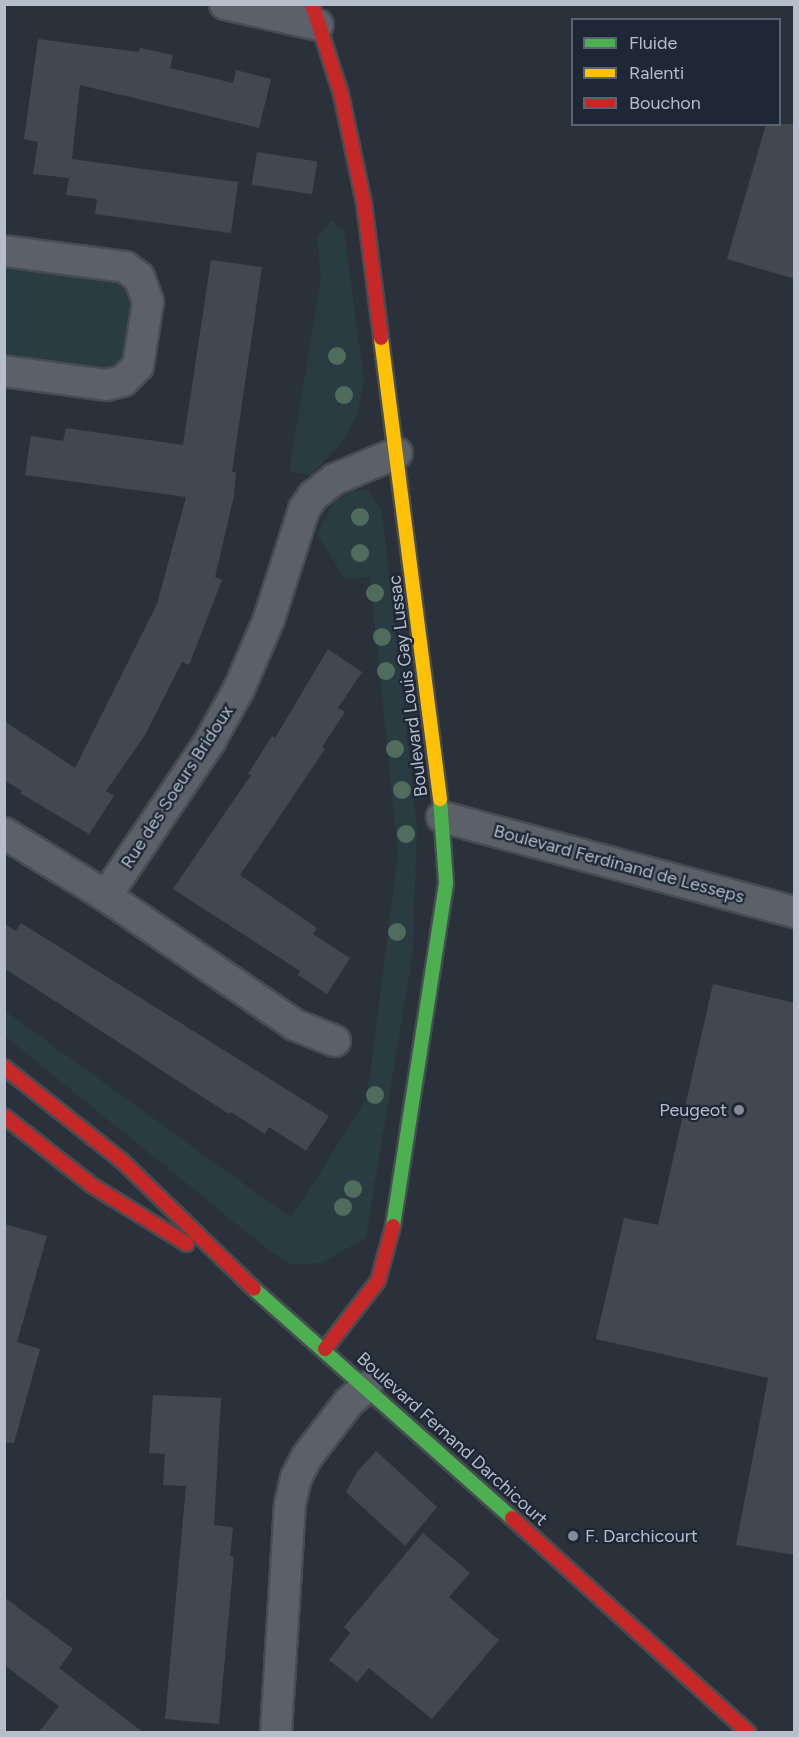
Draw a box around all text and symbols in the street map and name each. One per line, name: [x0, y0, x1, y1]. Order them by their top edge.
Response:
legend: [571, 18, 781, 126]
text: Fluide: [629, 32, 677, 54]
text: Ralenti: [629, 62, 684, 84]
text: Bouchon: [629, 92, 701, 114]
street label: Boulevard Louis Gay Lussac: [384, 574, 432, 798]
street label: Rue des Soeurs Bridoux: [116, 701, 238, 873]
street label: Boulevard Ferdinand de Lesseps: [491, 820, 747, 908]
place label: Peugeot: [659, 1099, 727, 1121]
marker: Peugeot: [732, 1103, 746, 1117]
street label: Boulevard Fernand Darchicourt: [352, 1348, 552, 1530]
place label: F. Darchicourt: [585, 1525, 698, 1547]
marker: F. Darchicourt: [566, 1529, 580, 1543]

